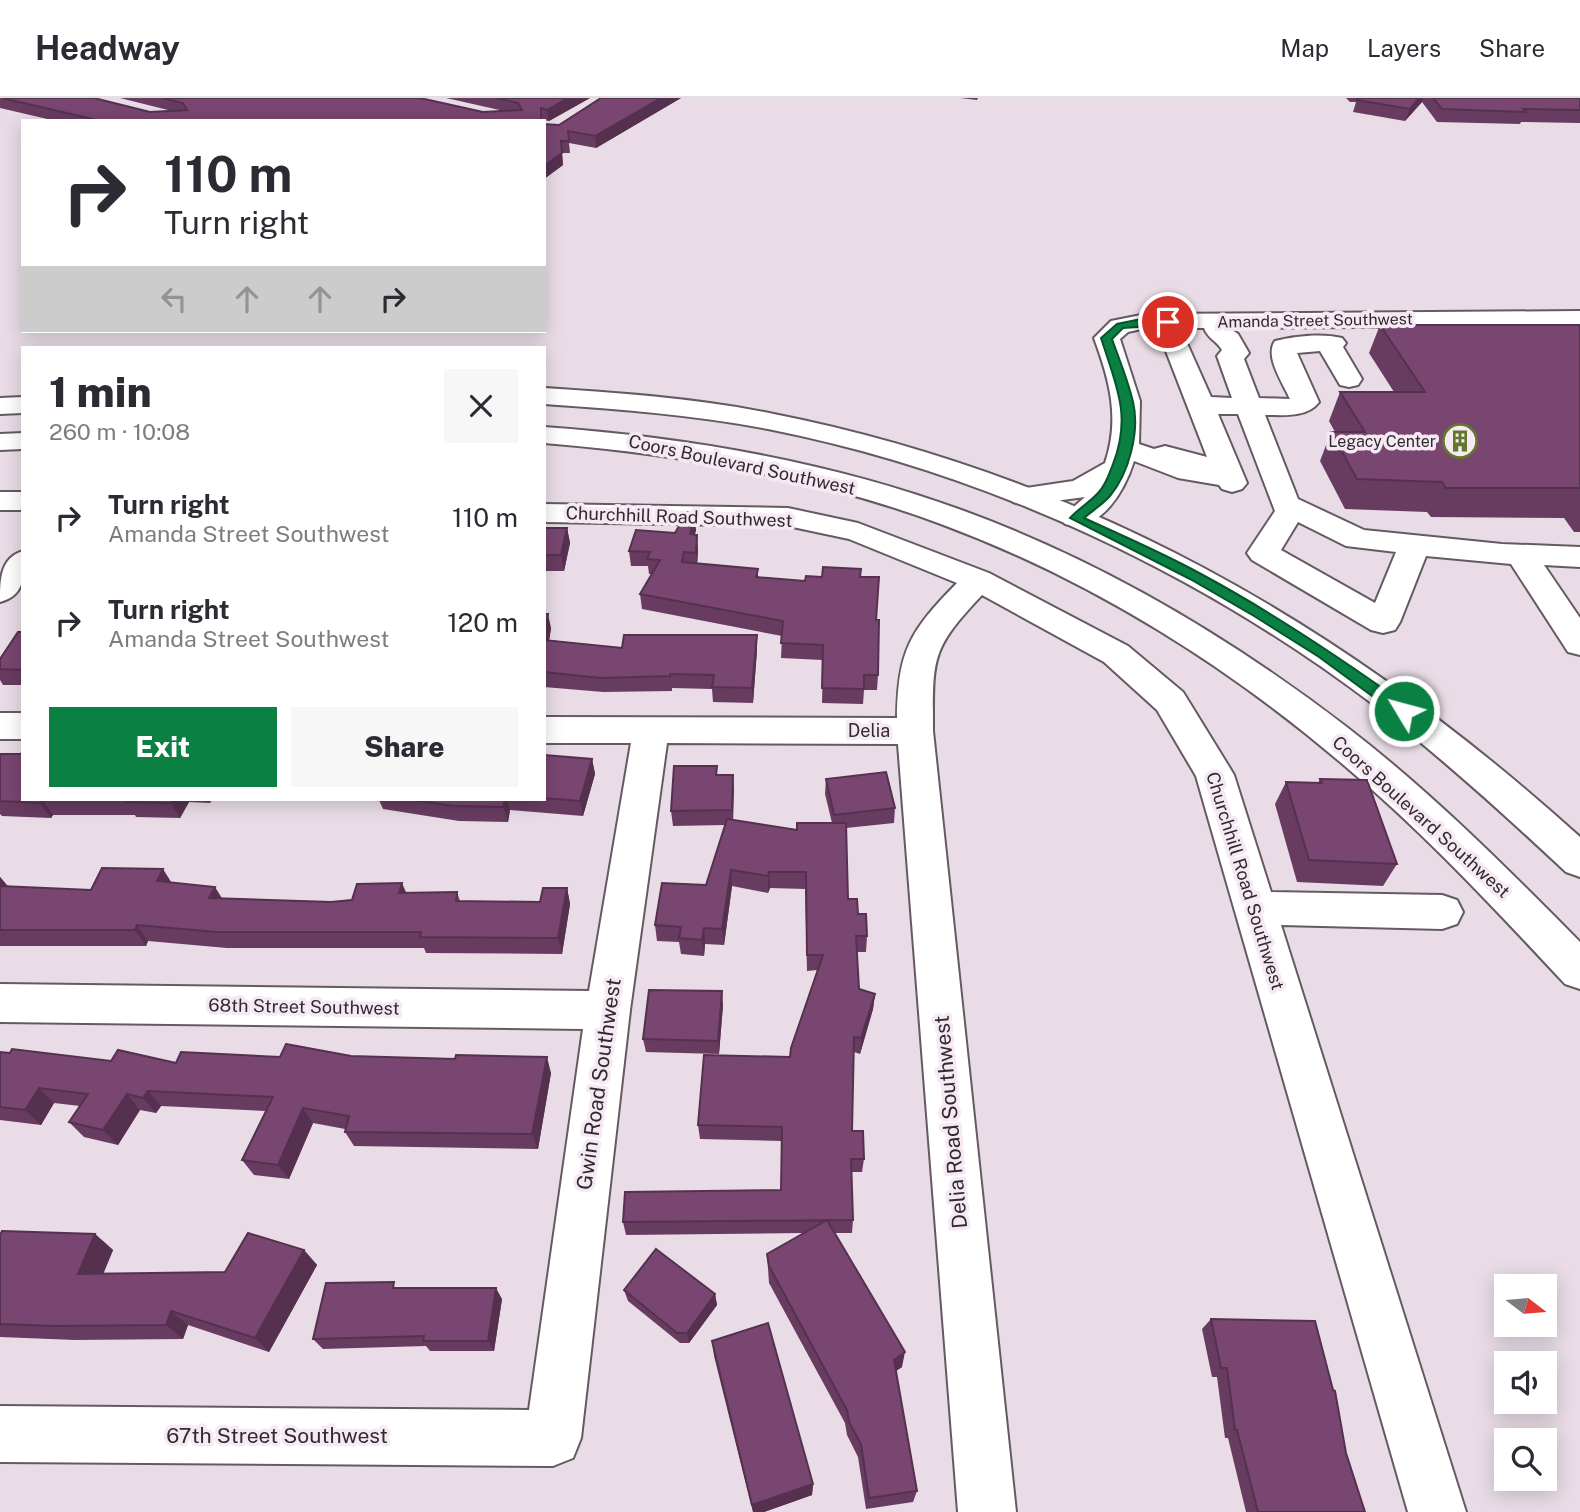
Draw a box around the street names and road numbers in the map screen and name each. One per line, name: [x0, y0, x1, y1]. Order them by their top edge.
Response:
street label: Amanda Street Southwest: [1217, 309, 1413, 332]
street label: Coors Boulevard Southwest: [627, 430, 857, 499]
street label: Churchhill Road Southwest: [565, 502, 793, 531]
street label: Delia: [848, 720, 890, 741]
street label: Coors Boulevard Southwest: [1328, 731, 1514, 902]
street label: Churchhill Road Southwest: [1202, 769, 1289, 992]
street label: Gwin Road Southwest: [571, 976, 626, 1191]
street label: 68th Street Southwest: [208, 994, 400, 1019]
street label: Delia Road Southwest: [929, 1014, 972, 1230]
street label: 67th Street Southwest: [166, 1423, 388, 1448]

